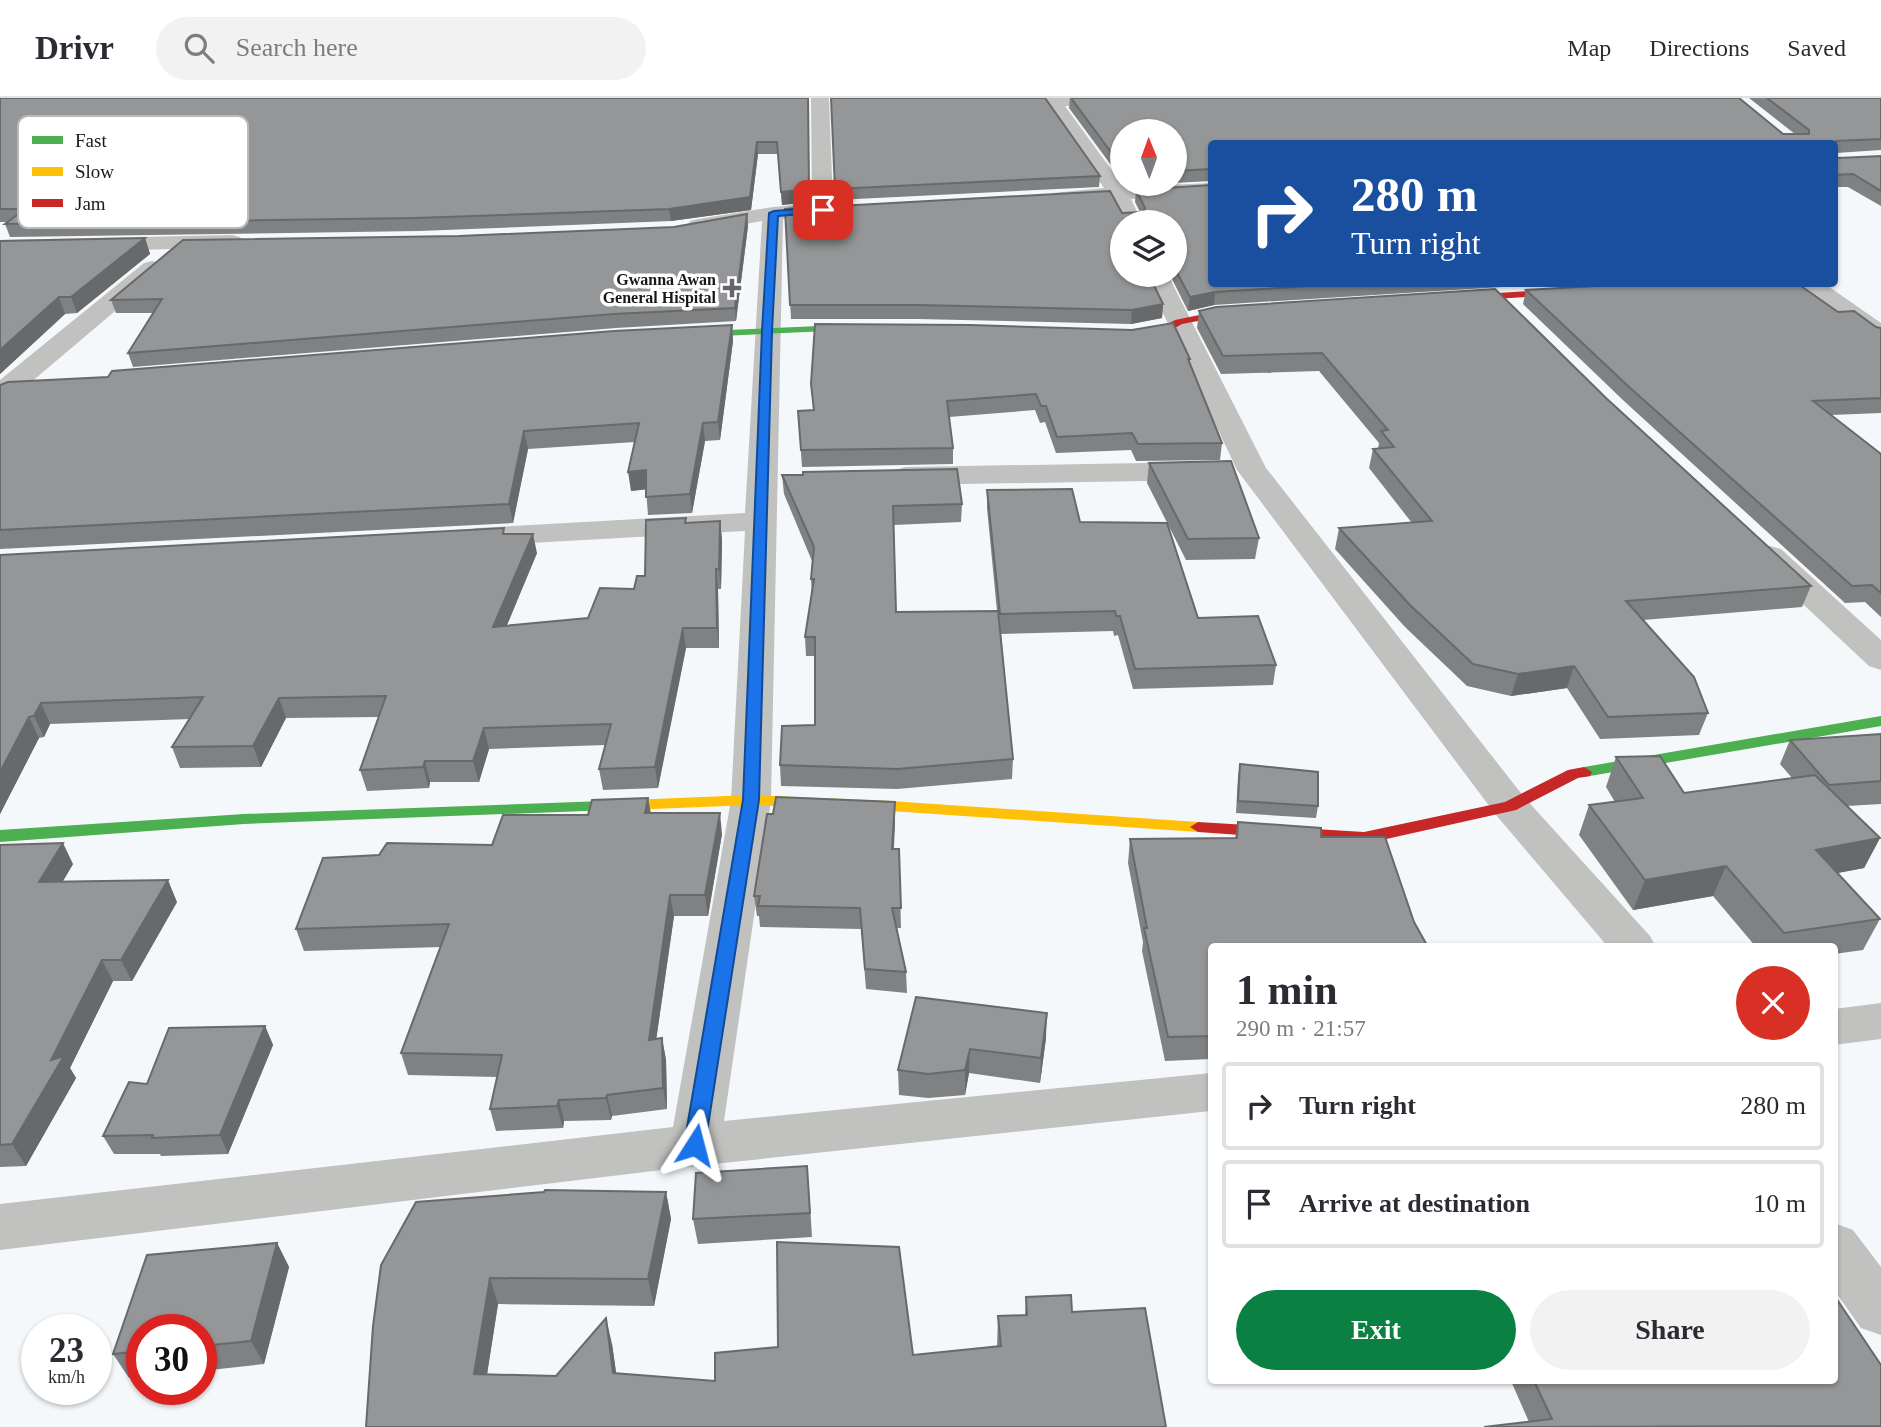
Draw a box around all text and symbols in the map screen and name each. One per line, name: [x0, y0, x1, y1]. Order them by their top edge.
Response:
search box: [156, 17, 646, 80]
icon: search: [180, 29, 218, 67]
text: Drivr: [35, 30, 114, 66]
text: Search here: [236, 33, 358, 62]
text: Map: [1567, 35, 1611, 61]
text: Directions: [1649, 35, 1749, 61]
text: Saved: [1787, 35, 1846, 61]
legend: [18, 116, 248, 228]
north arrow: [1110, 119, 1186, 196]
map controls: [1110, 119, 1187, 287]
text: Fast: [75, 130, 107, 151]
text: Slow: [75, 161, 114, 182]
text: 280 m: [1351, 167, 1478, 222]
icon: right: [1236, 168, 1327, 259]
pin: [793, 180, 853, 240]
icon: arrive: [804, 191, 842, 229]
text: Jam: [75, 193, 106, 214]
button: layers: [1110, 210, 1187, 287]
text: Turn right: [1351, 225, 1481, 261]
place label: Gwanna Awan General Hispital: [603, 271, 717, 307]
marker: Gwanna Awan General Hispital: [722, 278, 742, 298]
button: close: [1736, 966, 1810, 1040]
text: 1 min: [1236, 967, 1338, 1013]
text: 290 m · 21:57: [1236, 1016, 1366, 1041]
icon: right: [1240, 1087, 1278, 1125]
text: Turn right: [1299, 1091, 1416, 1120]
text: 280 m: [1740, 1091, 1806, 1120]
position arrow: [658, 1108, 732, 1182]
icon: arrive: [1240, 1185, 1278, 1223]
text: Arrive at destination: [1299, 1189, 1530, 1218]
text: 10 m: [1753, 1189, 1806, 1218]
button: Exit: [1236, 1290, 1516, 1370]
button: Share: [1530, 1290, 1810, 1370]
speed limit sign: 30: [126, 1314, 217, 1405]
text: 23: [49, 1331, 84, 1370]
text: km/h: [48, 1367, 85, 1387]

